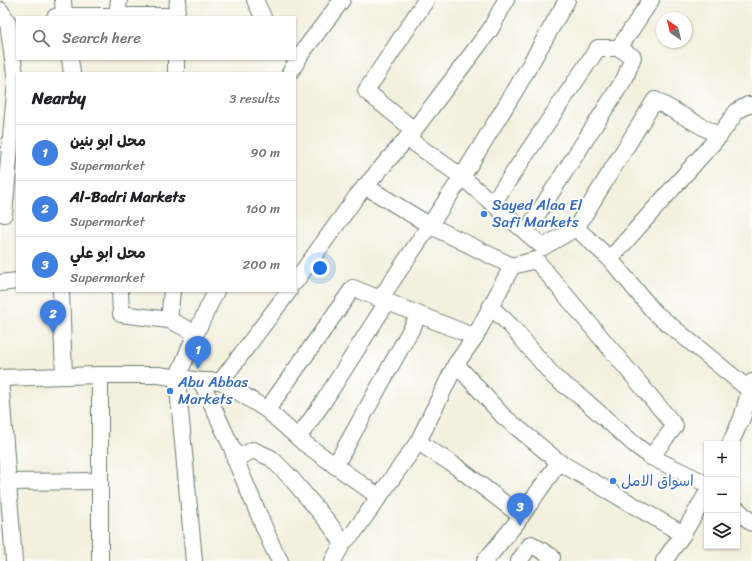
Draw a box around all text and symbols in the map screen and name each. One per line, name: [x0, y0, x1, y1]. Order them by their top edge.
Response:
north arrow: [656, 12, 692, 48]
search box: [16, 16, 296, 60]
text: Search here: [62, 25, 141, 51]
icon: search: [30, 27, 52, 49]
text: Nearby: [32, 83, 86, 113]
text: 3 results: [229, 87, 280, 110]
text: محل ابو بنين: [70, 128, 146, 154]
text: 1: [42, 141, 48, 164]
text: 90 m: [250, 141, 280, 164]
text: Supermarket: [70, 154, 145, 177]
text: Al-Badri Markets: [70, 184, 185, 210]
place label: Sayed Alaa El Safi Markets: [492, 192, 583, 235]
text: 2: [41, 197, 49, 220]
text: 160 m: [245, 197, 280, 220]
marker: Sayed Alaa El Safi Markets: [479, 209, 489, 219]
text: Supermarket: [70, 210, 145, 233]
text: محل ابو علي: [70, 240, 146, 266]
text: 3: [41, 253, 49, 276]
text: 200 m: [243, 253, 280, 276]
your location: [310, 258, 330, 278]
text: Supermarket: [70, 266, 145, 289]
pin: 2: [40, 300, 66, 333]
pin: 1: [185, 336, 211, 369]
place label: Abu Abbas Markets: [177, 369, 248, 412]
marker: Abu Abbas Markets: [165, 386, 175, 396]
map controls: [704, 441, 740, 549]
button: +: [704, 441, 740, 477]
place label: اسواق الامل: [621, 468, 694, 494]
marker: اسواق الامل: [608, 476, 618, 486]
button: −: [704, 477, 740, 513]
pin: 3: [507, 493, 533, 526]
button: layers: [704, 513, 740, 549]

